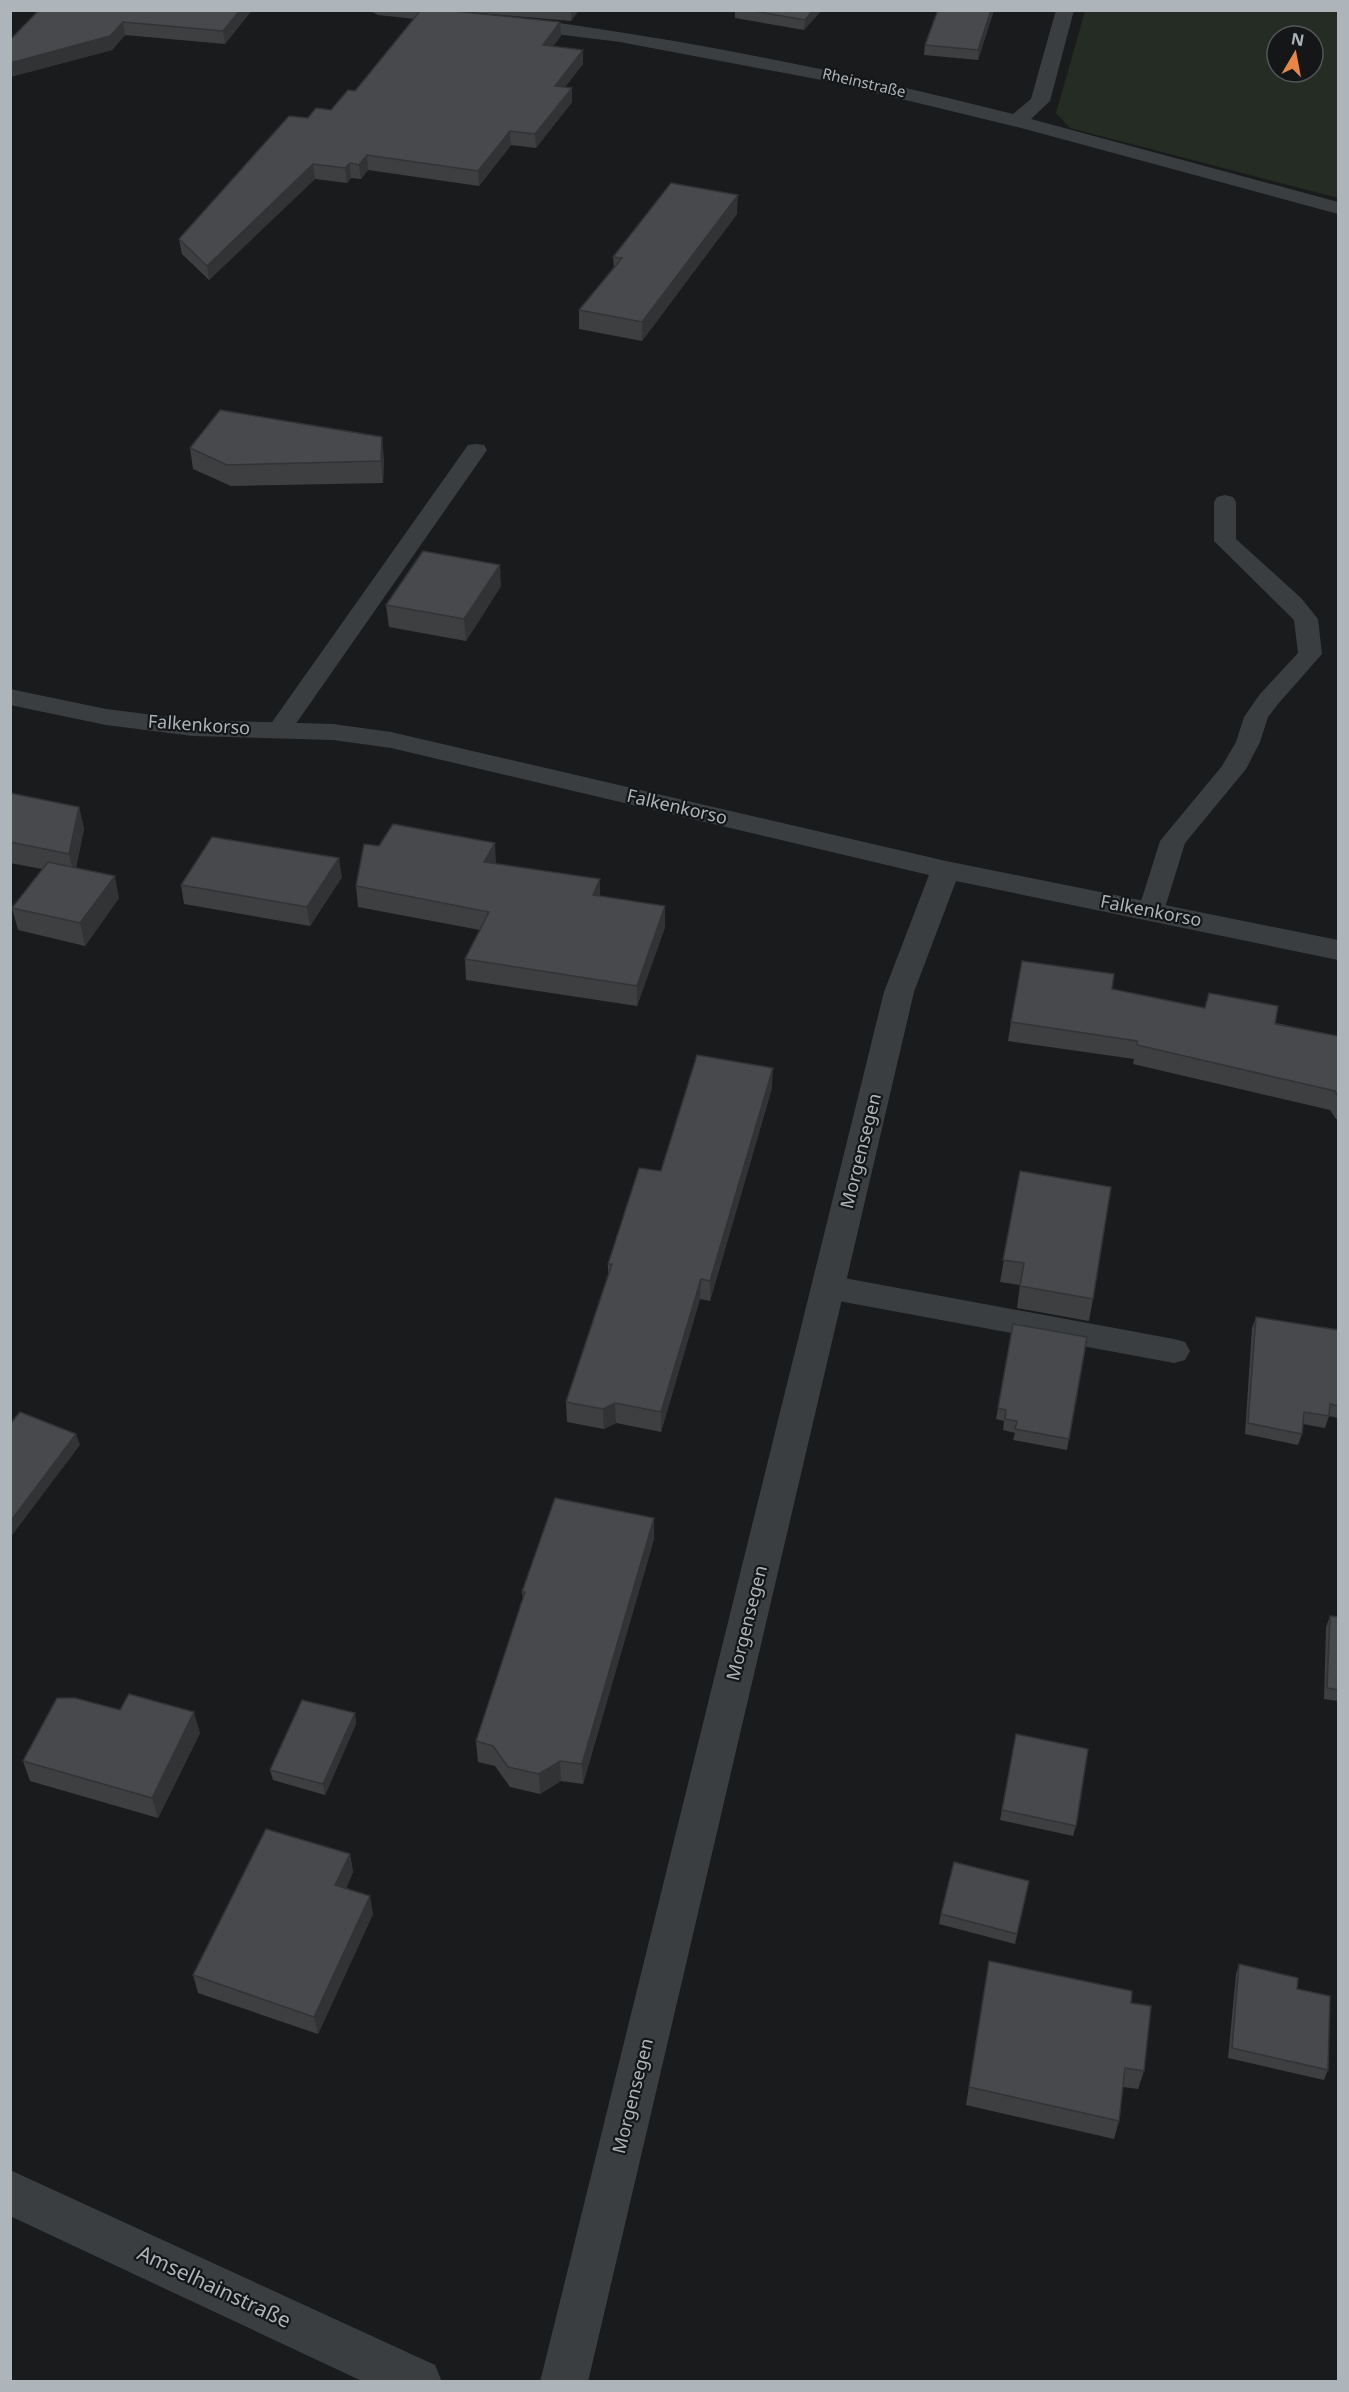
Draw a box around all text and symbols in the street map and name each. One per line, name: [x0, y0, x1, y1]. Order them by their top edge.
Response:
north arrow: [1265, 24, 1325, 84]
text: N: [1289, 27, 1306, 51]
street label: Rheinstraße: [821, 63, 908, 101]
street label: Falkenkorso: [147, 708, 251, 740]
street label: Falkenkorso: [625, 783, 730, 829]
street label: Falkenkorso: [1099, 888, 1204, 932]
street label: Morgensegen: [834, 1091, 886, 1211]
street label: Morgensegen: [720, 1563, 772, 1683]
street label: Morgensegen: [606, 2036, 658, 2156]
street label: Amselhainstraße: [133, 2238, 296, 2334]

